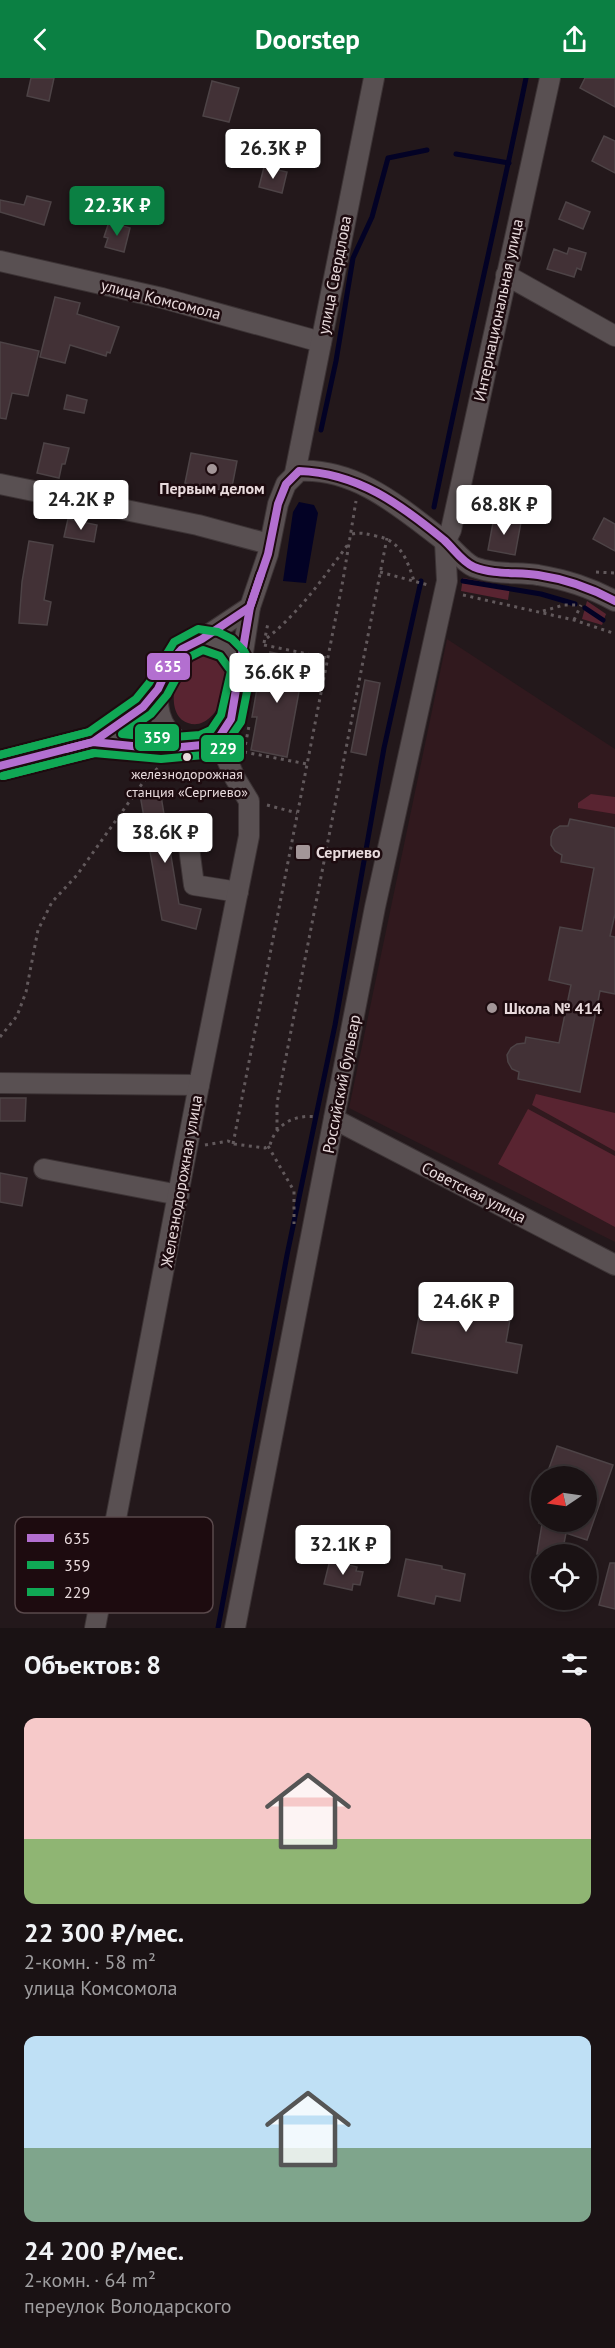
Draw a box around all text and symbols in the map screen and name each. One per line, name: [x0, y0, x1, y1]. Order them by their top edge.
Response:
text: Doorstep: [255, 22, 360, 56]
icon: back: [24, 23, 57, 56]
icon: share: [558, 23, 591, 56]
pin: 26.3K ₽: [218, 129, 328, 180]
text: 26.3K ₽: [239, 135, 307, 161]
pin: 22.3K ₽: [62, 186, 172, 237]
text: 22.3K ₽: [83, 192, 151, 218]
street label: улица Свердлова: [313, 214, 355, 336]
street label: Интернациональная улица: [469, 217, 527, 403]
street label: улица Комсомола: [99, 274, 223, 324]
marker: Первым делом: [205, 462, 219, 476]
place label: Первым делом: [159, 478, 265, 498]
pin: 24.2K ₽: [26, 480, 136, 531]
pin: 68.8K ₽: [449, 485, 559, 536]
text: 24.2K ₽: [47, 486, 115, 512]
text: 68.8K ₽: [470, 491, 538, 517]
line badge: 635: [146, 652, 191, 681]
pin: 36.6K ₽: [222, 653, 332, 704]
text: 635: [154, 656, 182, 676]
text: 36.6K ₽: [243, 659, 311, 685]
line badge: 359: [134, 723, 180, 752]
text: 359: [143, 727, 171, 747]
line badge: 229: [200, 734, 245, 763]
text: 229: [209, 738, 237, 758]
marker: железнодорожная станция «Сергиево»: [181, 751, 193, 763]
place label: железнодорожная станция «Сергиево»: [126, 765, 248, 801]
pin: 38.6K ₽: [110, 813, 220, 864]
text: 38.6K ₽: [131, 819, 199, 845]
place label: Сергиево: [316, 842, 381, 862]
marker: Сергиево: [294, 843, 312, 861]
place label: Школа № 414: [504, 998, 602, 1018]
marker: Школа № 414: [485, 1001, 499, 1015]
street label: Российский бульвар: [318, 1013, 364, 1155]
street label: Железнодорожная улица: [156, 1093, 206, 1270]
street label: Советская улица: [418, 1157, 530, 1227]
pin: 24.6K ₽: [411, 1282, 521, 1333]
text: 24.6K ₽: [432, 1288, 500, 1314]
north arrow: [531, 1466, 597, 1532]
map controls: [531, 1466, 597, 1610]
legend: [15, 1517, 213, 1613]
pin: 32.1K ₽: [288, 1525, 398, 1576]
text: 635: [64, 1528, 90, 1548]
text: 32.1K ₽: [309, 1531, 377, 1557]
button: locate: [531, 1544, 597, 1610]
text: 359: [64, 1555, 90, 1575]
text: 229: [64, 1582, 90, 1602]
text: Объектов: 8: [24, 1648, 161, 1681]
icon: filters: [558, 1648, 591, 1681]
icon: home: [254, 1757, 362, 1865]
text: 22 300 ₽/мес.: [24, 1916, 184, 1949]
text: 2-комн. · 58 m²: [24, 1949, 156, 1975]
text: улица Комсомола: [24, 1975, 178, 2001]
icon: home: [254, 2075, 362, 2183]
text: 24 200 ₽/мес.: [24, 2234, 184, 2267]
text: 2-комн. · 64 m²: [24, 2267, 156, 2293]
text: переулок Володарского: [24, 2293, 232, 2319]

